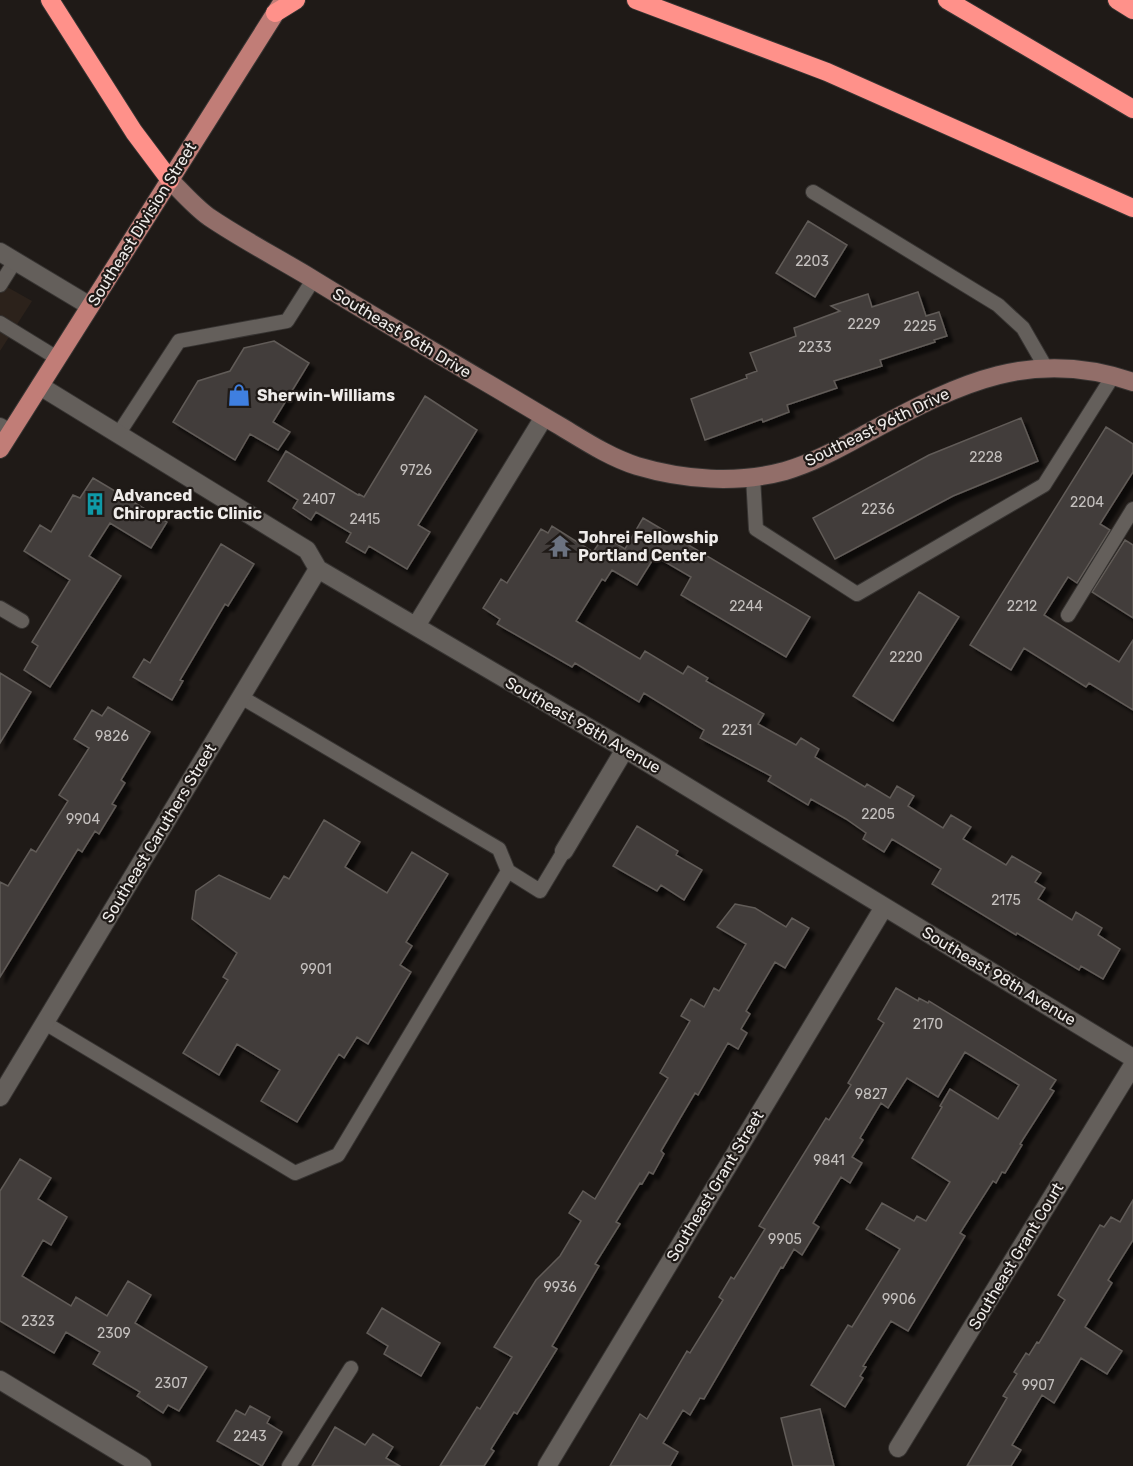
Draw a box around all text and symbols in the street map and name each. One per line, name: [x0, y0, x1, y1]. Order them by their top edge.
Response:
street label: Southeast Division Street: [84, 139, 200, 309]
house number: 2203: [795, 253, 829, 270]
street label: Southeast 96th Drive: [329, 284, 475, 382]
house number: 2229: [848, 316, 880, 333]
house number: 2225: [904, 318, 936, 335]
house number: 2233: [798, 339, 832, 356]
shop icon: Sherwin-Williams: [226, 382, 252, 408]
street label: Southeast 96th Drive: [802, 384, 952, 470]
place label: Sherwin-Williams: [257, 386, 395, 405]
house number: 2228: [969, 449, 1003, 466]
house number: 9726: [400, 462, 432, 479]
place label: Advanced Chiropractic Clinic: [113, 486, 262, 523]
building icon: Advanced Chiropractic Clinic: [82, 491, 108, 517]
house number: 2407: [303, 491, 335, 508]
house number: 2204: [1070, 494, 1104, 511]
house number: 2236: [861, 501, 895, 518]
house number: 2415: [350, 511, 380, 528]
place label: Johrei Fellowship Portland Center: [578, 528, 719, 565]
temple icon: Johrei Fellowship Portland Center: [547, 533, 573, 559]
house number: 2244: [729, 598, 763, 615]
house number: 2212: [1007, 598, 1037, 615]
house number: 2220: [889, 649, 923, 666]
street label: Southeast 98th Avenue: [502, 673, 664, 777]
house number: 2231: [722, 722, 752, 739]
house number: 9826: [95, 728, 129, 745]
street label: Southeast Caruthers Street: [98, 740, 220, 926]
house number: 2205: [861, 806, 895, 823]
house number: 9904: [66, 811, 100, 828]
house number: 2175: [991, 892, 1021, 909]
street label: Southeast 98th Avenue: [919, 923, 1079, 1030]
house number: 9901: [300, 961, 332, 978]
house number: 2170: [913, 1016, 943, 1033]
house number: 9827: [855, 1086, 887, 1103]
street label: Southeast Grant Street: [662, 1107, 768, 1265]
house number: 9841: [813, 1152, 845, 1169]
street label: Southeast Grant Court: [965, 1179, 1067, 1333]
house number: 9905: [768, 1231, 802, 1248]
house number: 9936: [543, 1279, 577, 1296]
house number: 9906: [882, 1291, 916, 1308]
house number: 2323: [21, 1313, 55, 1330]
house number: 2309: [97, 1325, 131, 1342]
house number: 2307: [155, 1375, 187, 1392]
house number: 9907: [1022, 1377, 1054, 1394]
house number: 2243: [233, 1428, 267, 1445]

